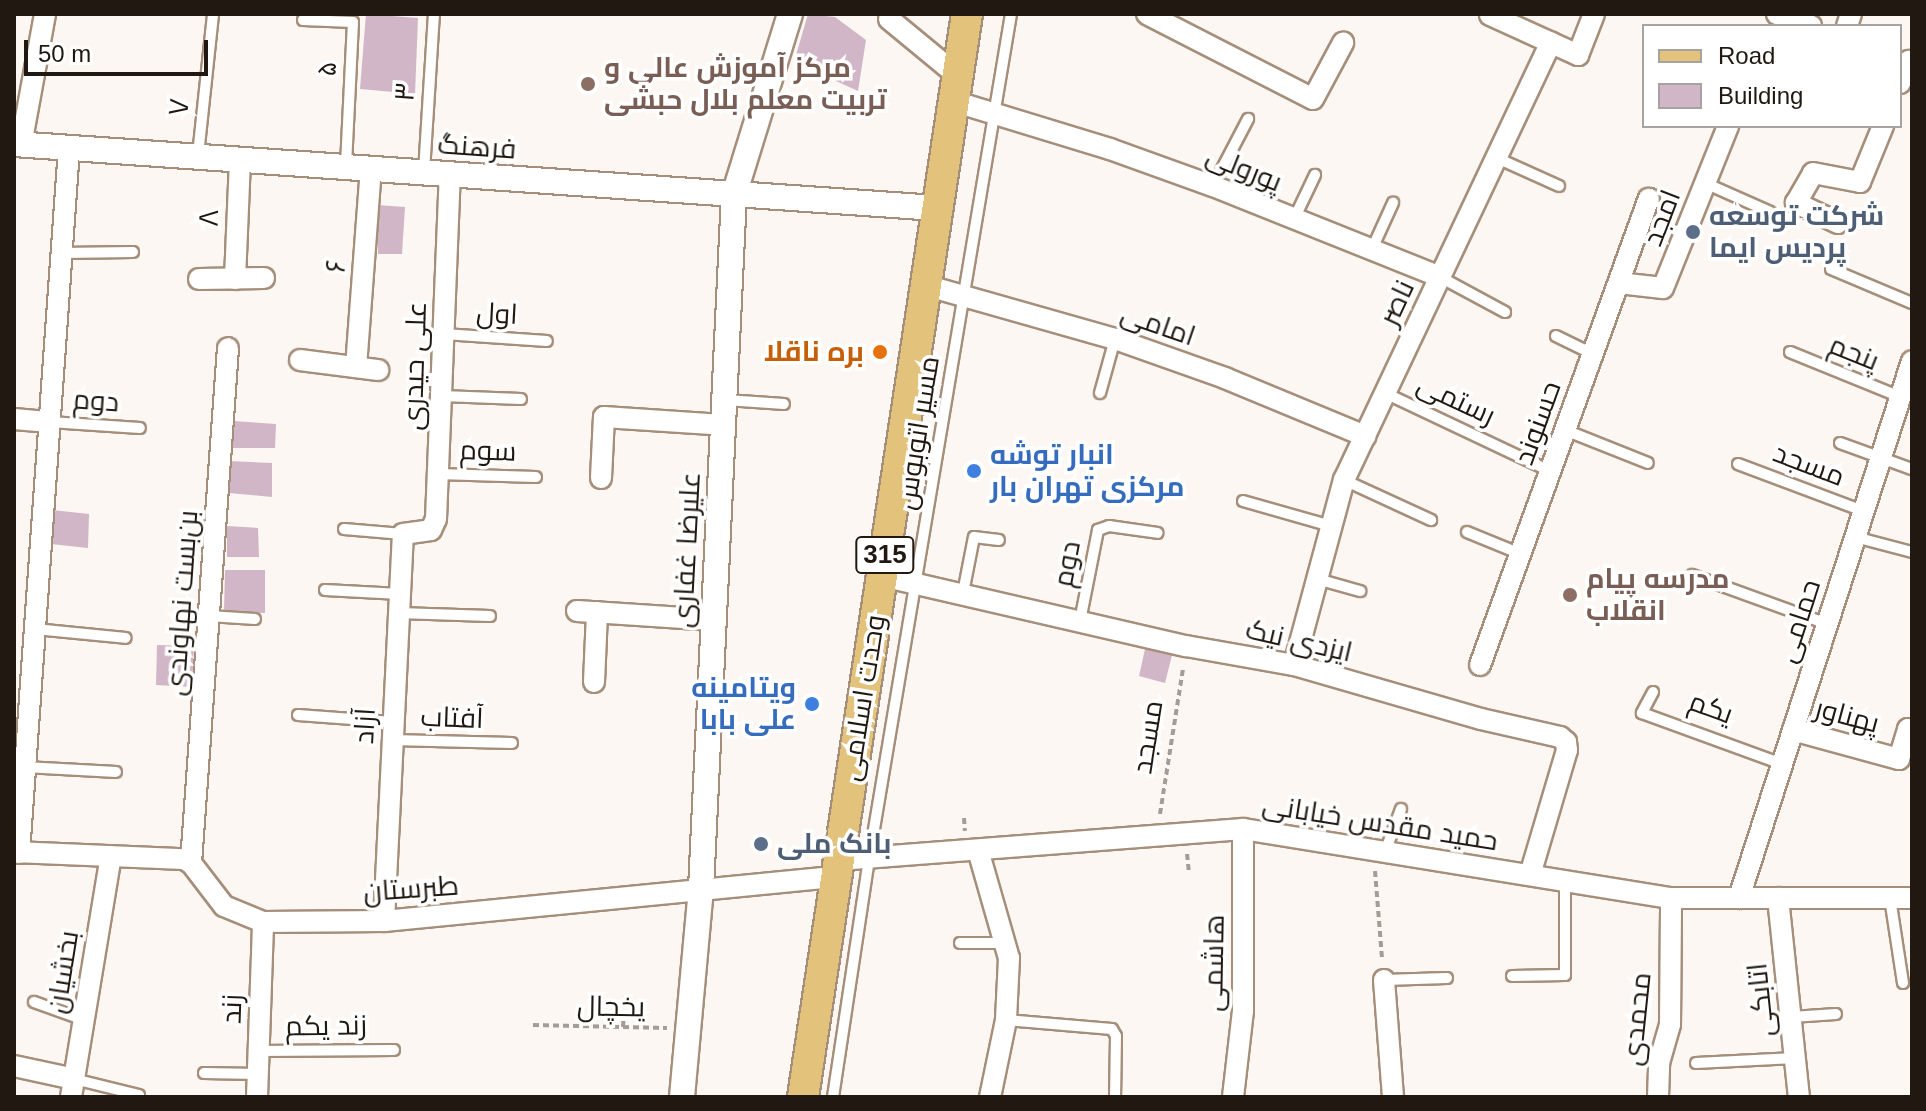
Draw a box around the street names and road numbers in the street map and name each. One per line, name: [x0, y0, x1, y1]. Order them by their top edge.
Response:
street label: ۵: [310, 60, 344, 78]
street label: ۳: [388, 81, 422, 103]
street label: ۷: [161, 97, 197, 117]
street label: فرهنگ: [437, 127, 517, 167]
street label: پورولی: [1201, 139, 1287, 199]
street label: امجد: [1636, 185, 1688, 251]
street label: ۸: [192, 209, 226, 227]
street label: ۶: [319, 258, 353, 274]
street label: ناصر: [1372, 275, 1422, 331]
street label: اول: [475, 296, 519, 332]
street label: امامی: [1116, 297, 1200, 353]
street label: علی حیدری: [396, 301, 434, 431]
street label: پنجم: [1824, 328, 1884, 378]
street label: مسیر اتوبوس: [889, 354, 947, 512]
street label: رستمی: [1412, 367, 1500, 433]
street label: حسنوند: [1507, 377, 1569, 469]
street label: دوم: [72, 383, 120, 419]
street label: سوم: [459, 433, 517, 469]
street label: مسجد: [1768, 436, 1850, 494]
street label: علیرضا غفاری: [666, 471, 708, 629]
street label: بن‌بست نهاوندی: [159, 509, 205, 697]
road number: 315: [855, 533, 915, 577]
street label: دوم: [1046, 538, 1088, 590]
street label: حمامی: [1770, 575, 1828, 667]
street label: وحدت اسلامی: [833, 612, 893, 784]
street label: ایزدی نیک: [1242, 612, 1356, 670]
street label: یکم: [1684, 685, 1738, 731]
street label: پهناور: [1811, 691, 1883, 741]
street label: مسجد: [1126, 698, 1170, 776]
street label: آفتاب: [420, 700, 484, 736]
street label: آزاد: [347, 707, 383, 745]
street label: حمید مقدس خیابانی: [1260, 788, 1500, 858]
street label: طبرستان: [362, 869, 460, 909]
street label: هاشمی: [1196, 914, 1232, 1012]
street label: بخشیان: [40, 928, 86, 1016]
street label: اتابکی: [1740, 961, 1782, 1039]
street label: محمدی: [1615, 971, 1659, 1067]
street label: یخچال: [577, 990, 645, 1024]
street label: زند: [215, 994, 249, 1024]
street label: زند یکم: [285, 1008, 367, 1044]

